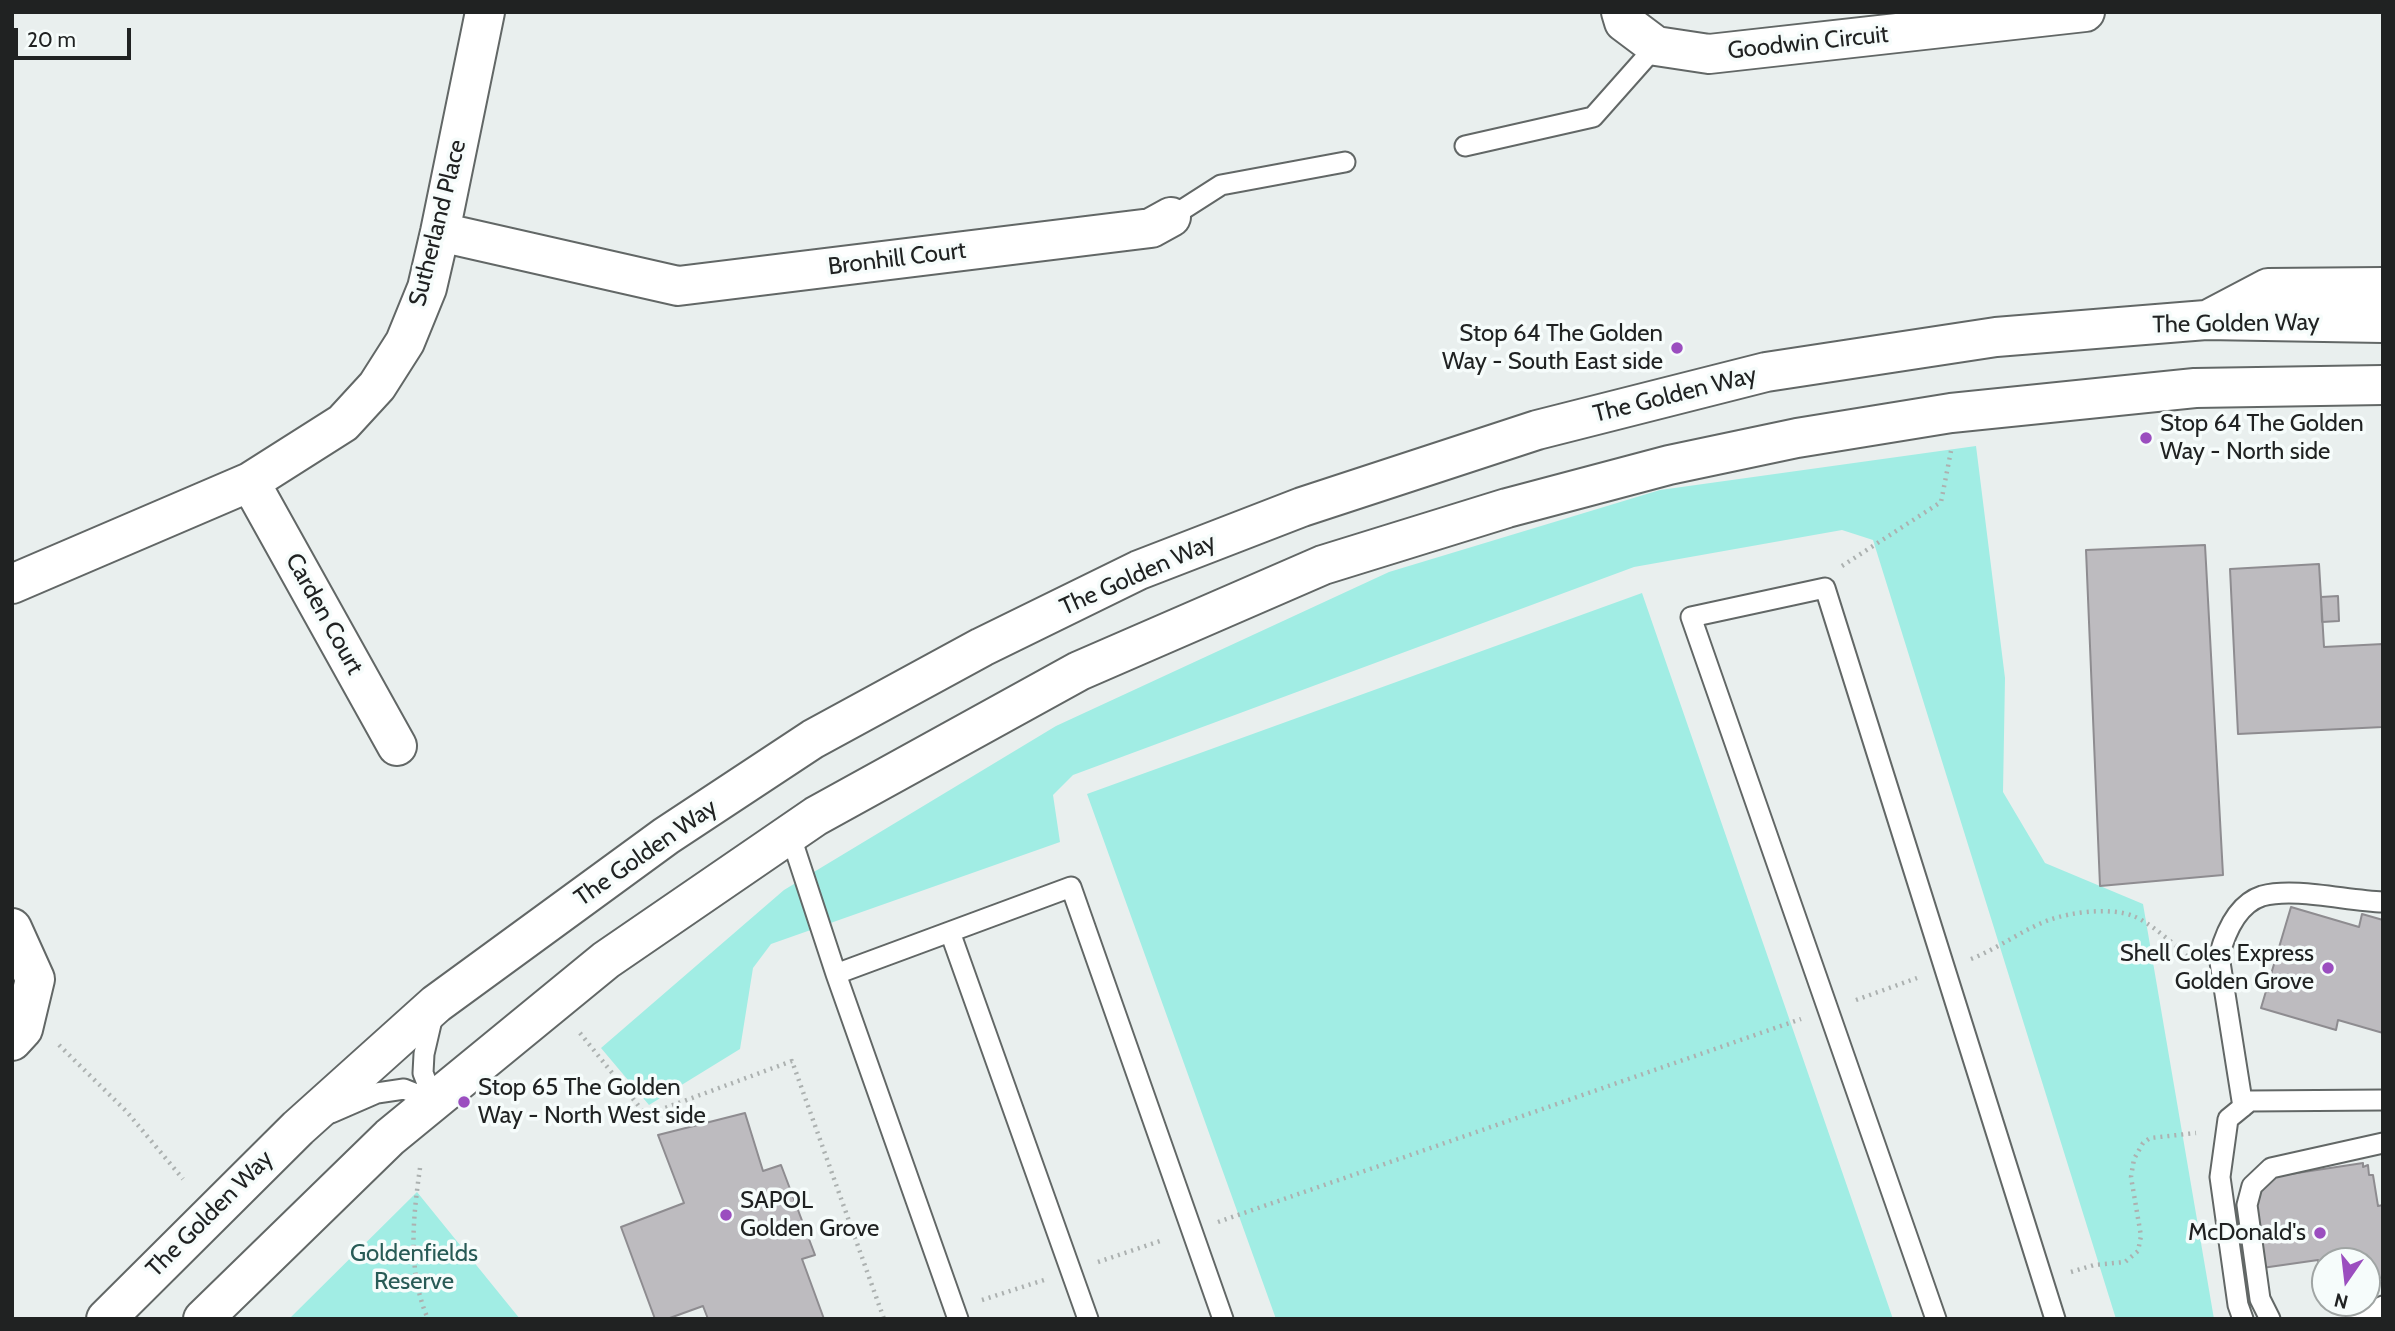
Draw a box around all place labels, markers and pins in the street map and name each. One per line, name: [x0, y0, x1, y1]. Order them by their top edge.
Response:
place label: Stop 64 The Golden Way - South East side: [1442, 320, 1663, 376]
marker: Stop 64 The Golden Way - South East side: [1669, 340, 1685, 356]
place label: Stop 64 The Golden Way - North side: [2160, 410, 2364, 466]
marker: Stop 64 The Golden Way - North side: [2138, 430, 2154, 446]
place label: Shell Coles Express Golden Grove: [2120, 940, 2314, 996]
marker: Shell Coles Express Golden Grove: [2320, 960, 2336, 976]
place label: Stop 65 The Golden Way - North West side: [478, 1074, 706, 1130]
marker: Stop 65 The Golden Way - North West side: [456, 1094, 472, 1110]
place label: SAPOL Golden Grove: [740, 1187, 879, 1243]
marker: SAPOL Golden Grove: [718, 1207, 734, 1223]
place label: McDonald's: [2188, 1219, 2306, 1247]
marker: McDonald's: [2312, 1225, 2328, 1241]

